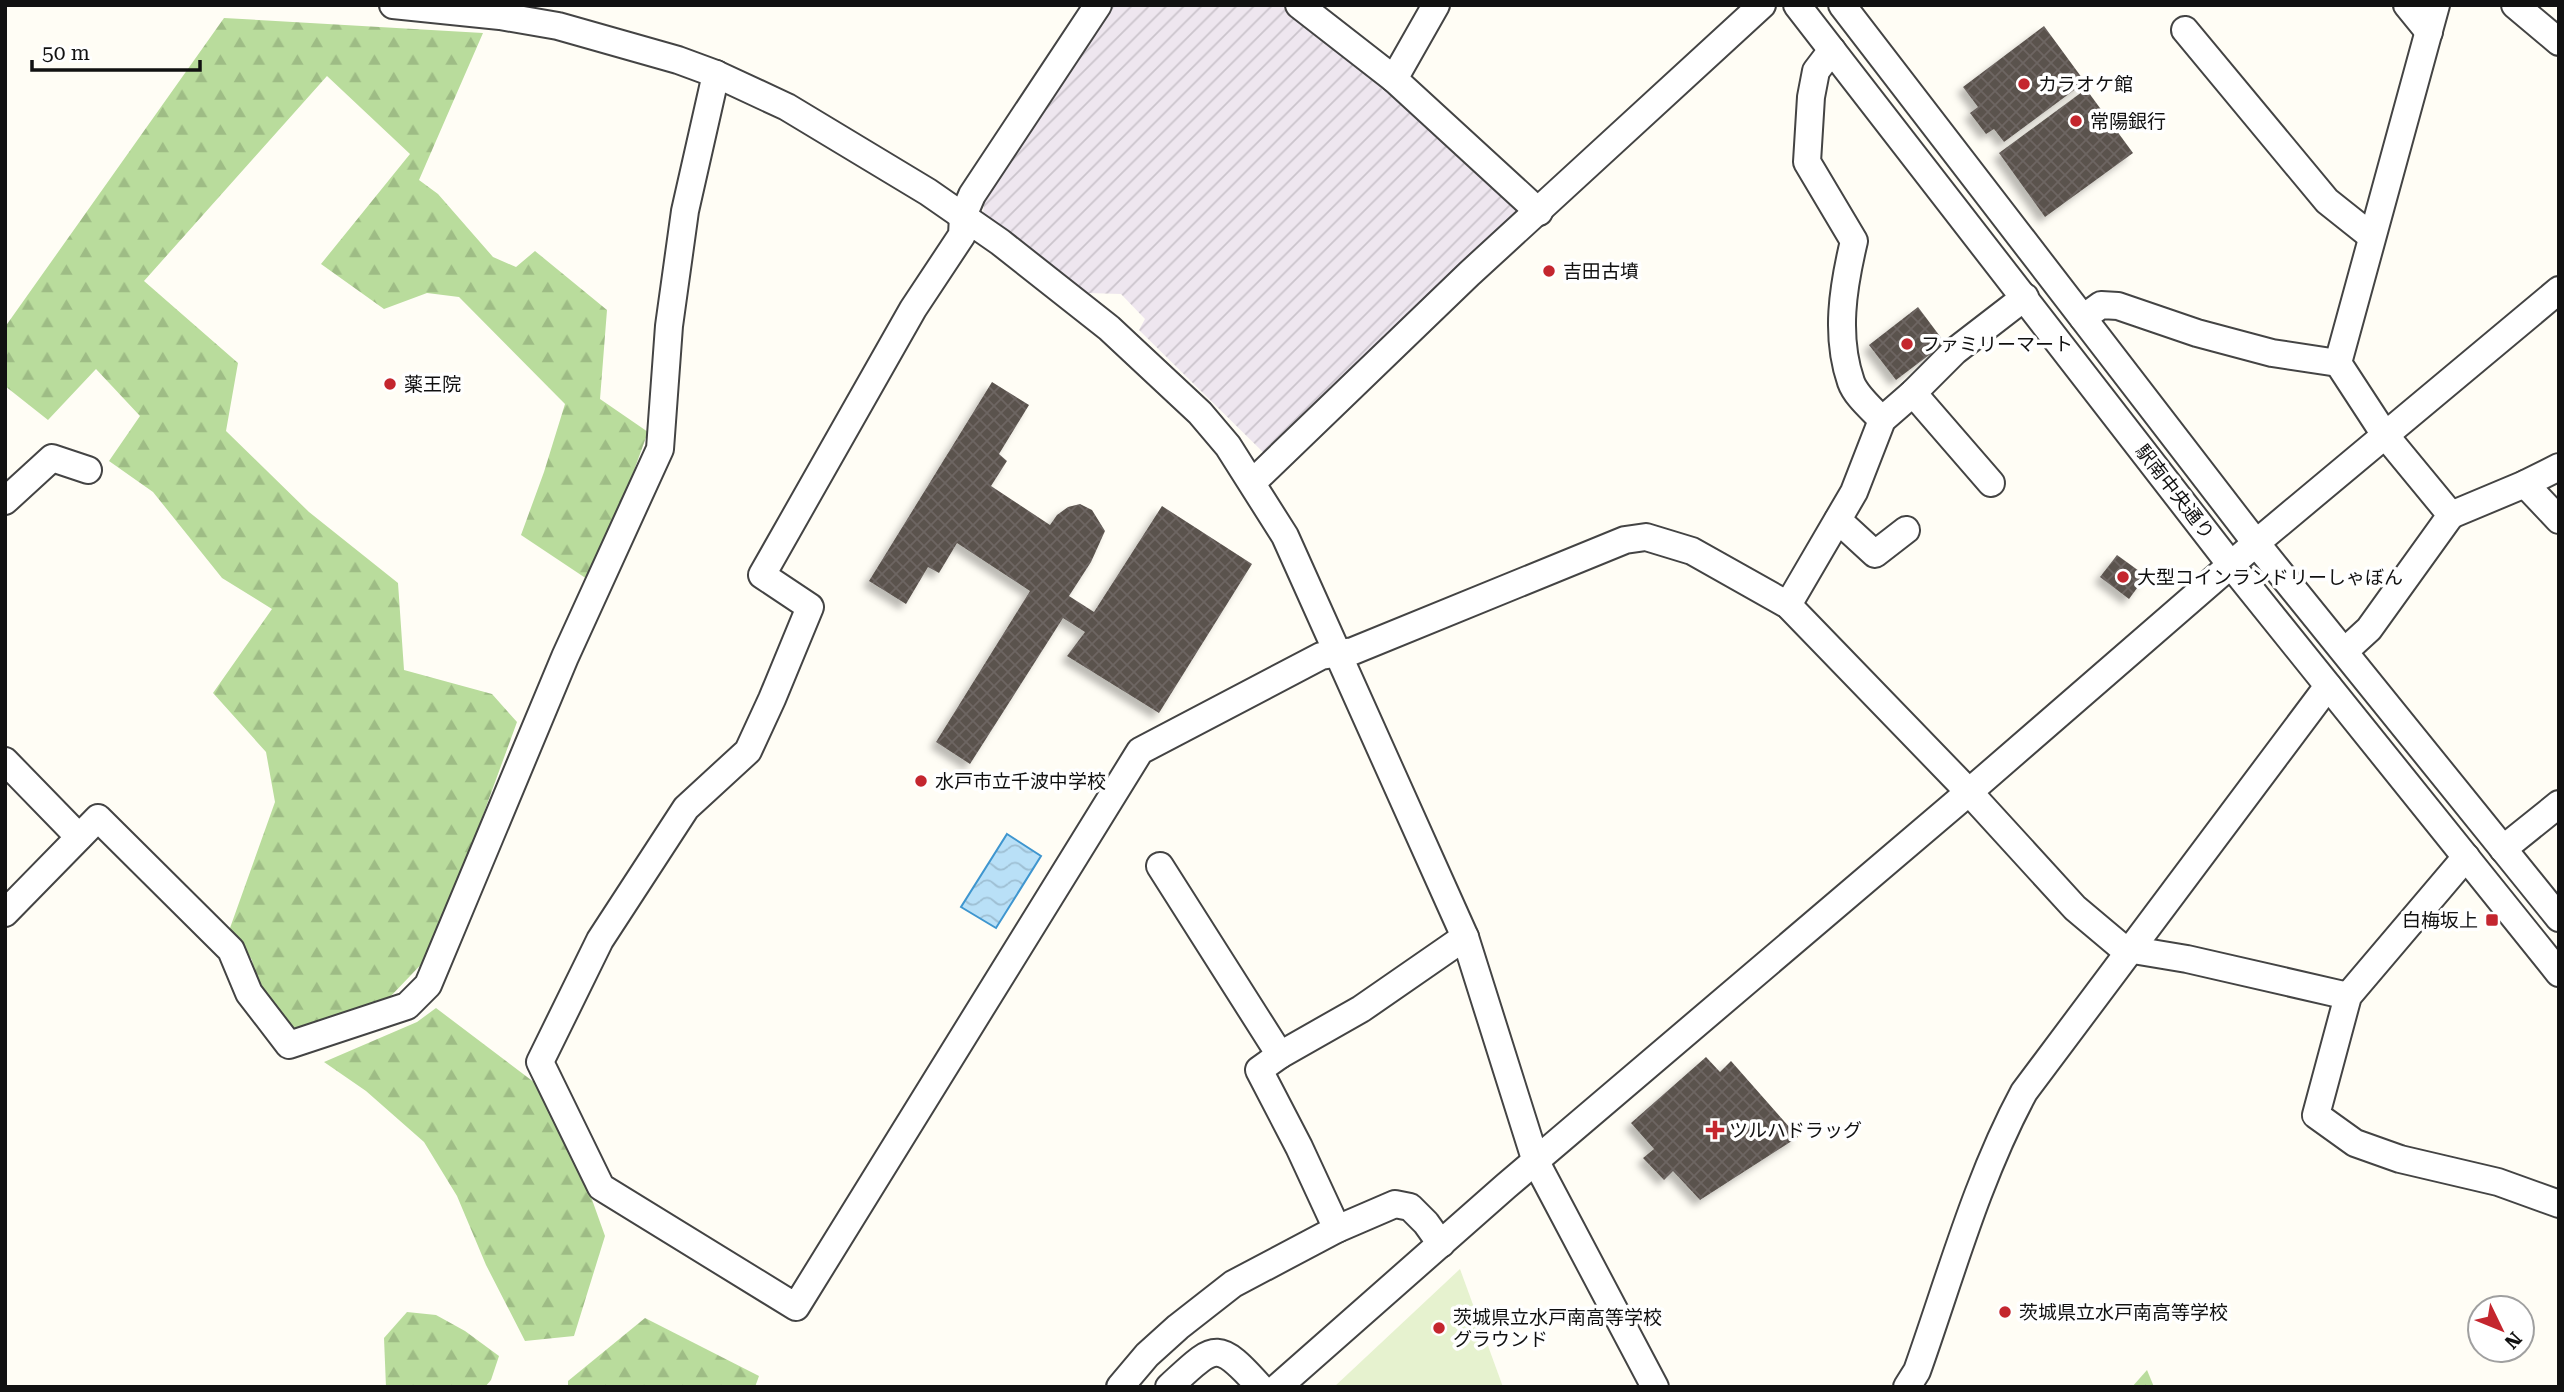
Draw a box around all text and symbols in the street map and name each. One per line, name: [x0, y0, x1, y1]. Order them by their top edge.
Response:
scale bar: [32, 28, 200, 72]
text: 50 m: [42, 41, 90, 65]
place label: カラオケ館: [2038, 73, 2133, 96]
marker: カラオケ館: [2016, 76, 2032, 92]
place label: 常陽銀行: [2090, 110, 2166, 133]
marker: 常陽銀行: [2068, 113, 2084, 129]
place label: 吉田古墳: [1563, 260, 1639, 283]
marker: 吉田古墳: [1541, 263, 1557, 279]
place label: ファミリーマート: [1921, 333, 2073, 356]
marker: ファミリーマート: [1899, 336, 1915, 352]
place label: 薬王院: [404, 373, 461, 396]
marker: 薬王院: [382, 376, 398, 392]
street label: 駅南中央通り: [2131, 440, 2219, 544]
place label: 大型コインランドリーしゃぼん: [2137, 566, 2403, 589]
marker: 大型コインランドリーしゃぼん: [2115, 569, 2131, 585]
place label: 水戸市立千波中学校: [935, 770, 1106, 793]
marker: 水戸市立千波中学校: [913, 773, 929, 789]
place label: 白梅坂上: [2402, 909, 2478, 932]
marker: 白梅坂上: [2484, 912, 2500, 928]
place label: ツルハドラッグ: [1729, 1119, 1862, 1142]
marker: ツルハドラッグ: [1707, 1122, 1723, 1138]
north arrow: [2466, 1294, 2536, 1364]
place label: 茨城県立水戸南高等学校: [2019, 1301, 2228, 1324]
marker: 茨城県立水戸南高等学校: [1997, 1304, 2013, 1320]
place label: 茨城県立水戸南高等学校 グラウンド: [1453, 1306, 1662, 1351]
marker: 茨城県立水戸南高等学校 グラウンド: [1431, 1320, 1447, 1336]
text: N: [2499, 1327, 2526, 1354]

